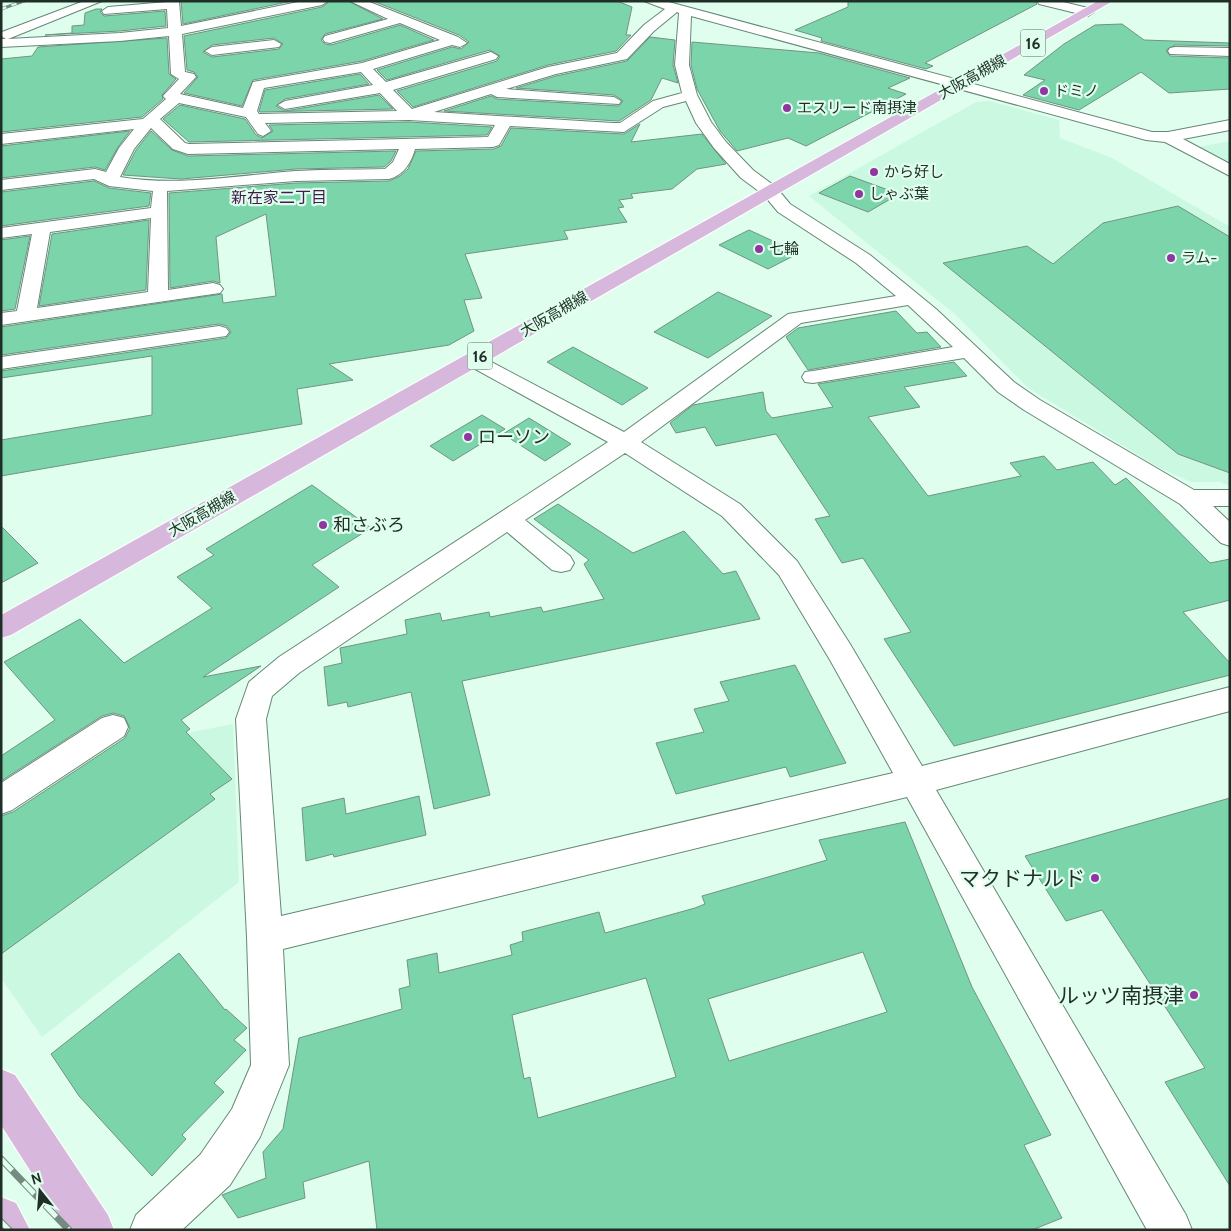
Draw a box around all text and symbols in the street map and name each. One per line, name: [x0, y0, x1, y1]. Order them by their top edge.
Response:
road number: 16: [1020, 29, 1046, 56]
street label: 大阪高槻線: [935, 51, 1009, 103]
place label: ドミノ: [1054, 82, 1099, 100]
marker: ドミノ: [1038, 85, 1050, 97]
place label: エスリード南摂津: [797, 99, 917, 117]
marker: エスリード南摂津: [781, 102, 793, 114]
place label: から好し: [884, 163, 944, 181]
marker: から好し: [868, 166, 880, 178]
place label: しゃぶ葉: [869, 185, 929, 203]
district label: 新在家二丁目: [231, 188, 327, 207]
marker: しゃぶ葉: [853, 188, 865, 200]
place label: 七輪: [769, 240, 799, 258]
marker: 七輪: [753, 243, 765, 255]
place label: ラム−: [1181, 249, 1217, 267]
marker: ラム−: [1165, 252, 1177, 264]
street label: 大阪高槻線: [517, 287, 591, 341]
road number: 16: [468, 342, 492, 370]
place label: ローソン: [478, 426, 550, 448]
marker: ローソン: [462, 431, 474, 443]
street label: 大阪高槻線: [165, 487, 239, 541]
place label: 和さぶろ: [333, 514, 405, 536]
marker: 和さぶろ: [317, 519, 329, 531]
place label: マクドナルド: [959, 866, 1085, 891]
marker: マクドナルド: [1089, 872, 1101, 884]
place label: ルッツ南摂津: [1058, 983, 1184, 1008]
marker: ルッツ南摂津: [1188, 989, 1200, 1001]
north arrow: [15, 1166, 65, 1216]
text: N: [29, 1169, 44, 1189]

